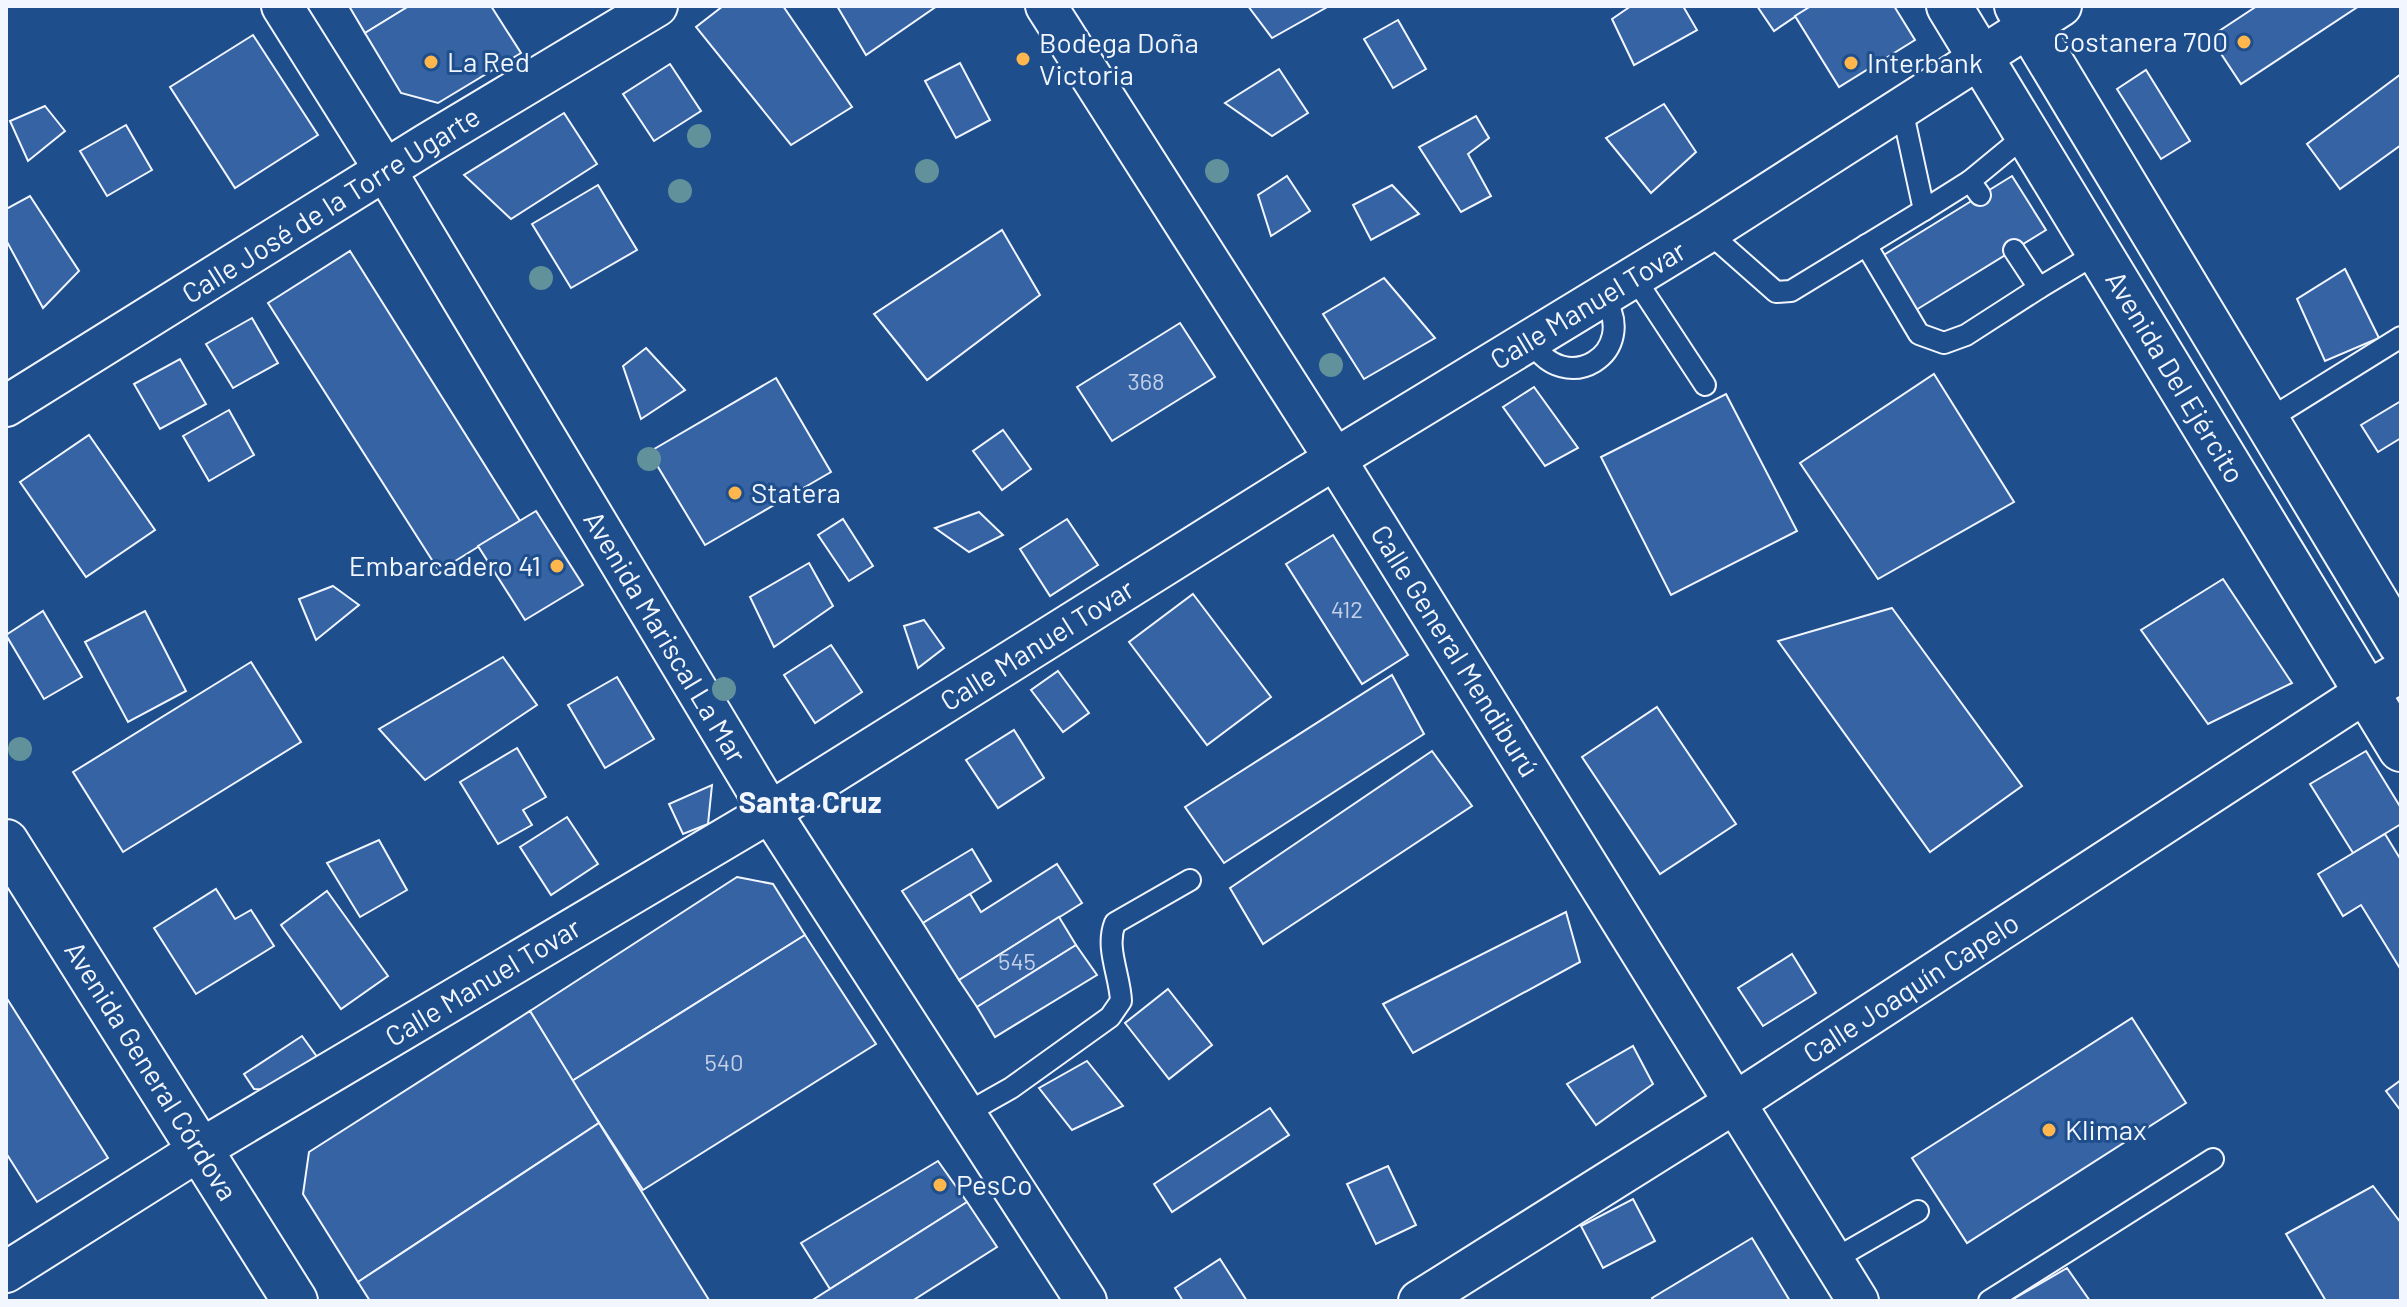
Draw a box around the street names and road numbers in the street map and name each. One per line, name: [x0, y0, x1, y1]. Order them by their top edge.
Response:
street label: Calle José de la Torre Ugarte: [175, 98, 486, 310]
street label: Calle Manuel Tovar: [1484, 232, 1691, 376]
street label: Avenida Del Ejército: [2099, 264, 2253, 489]
street label: Avenida Mariscal La Mar: [577, 504, 755, 769]
street label: Calle General Mendiburú: [1364, 518, 1547, 783]
street label: Calle Manuel Tovar: [933, 571, 1140, 717]
street label: Calle Joaquín Capelo: [1796, 905, 2025, 1070]
street label: Calle Manuel Tovar: [379, 909, 586, 1053]
street label: Avenida General Córdova: [58, 935, 246, 1206]

